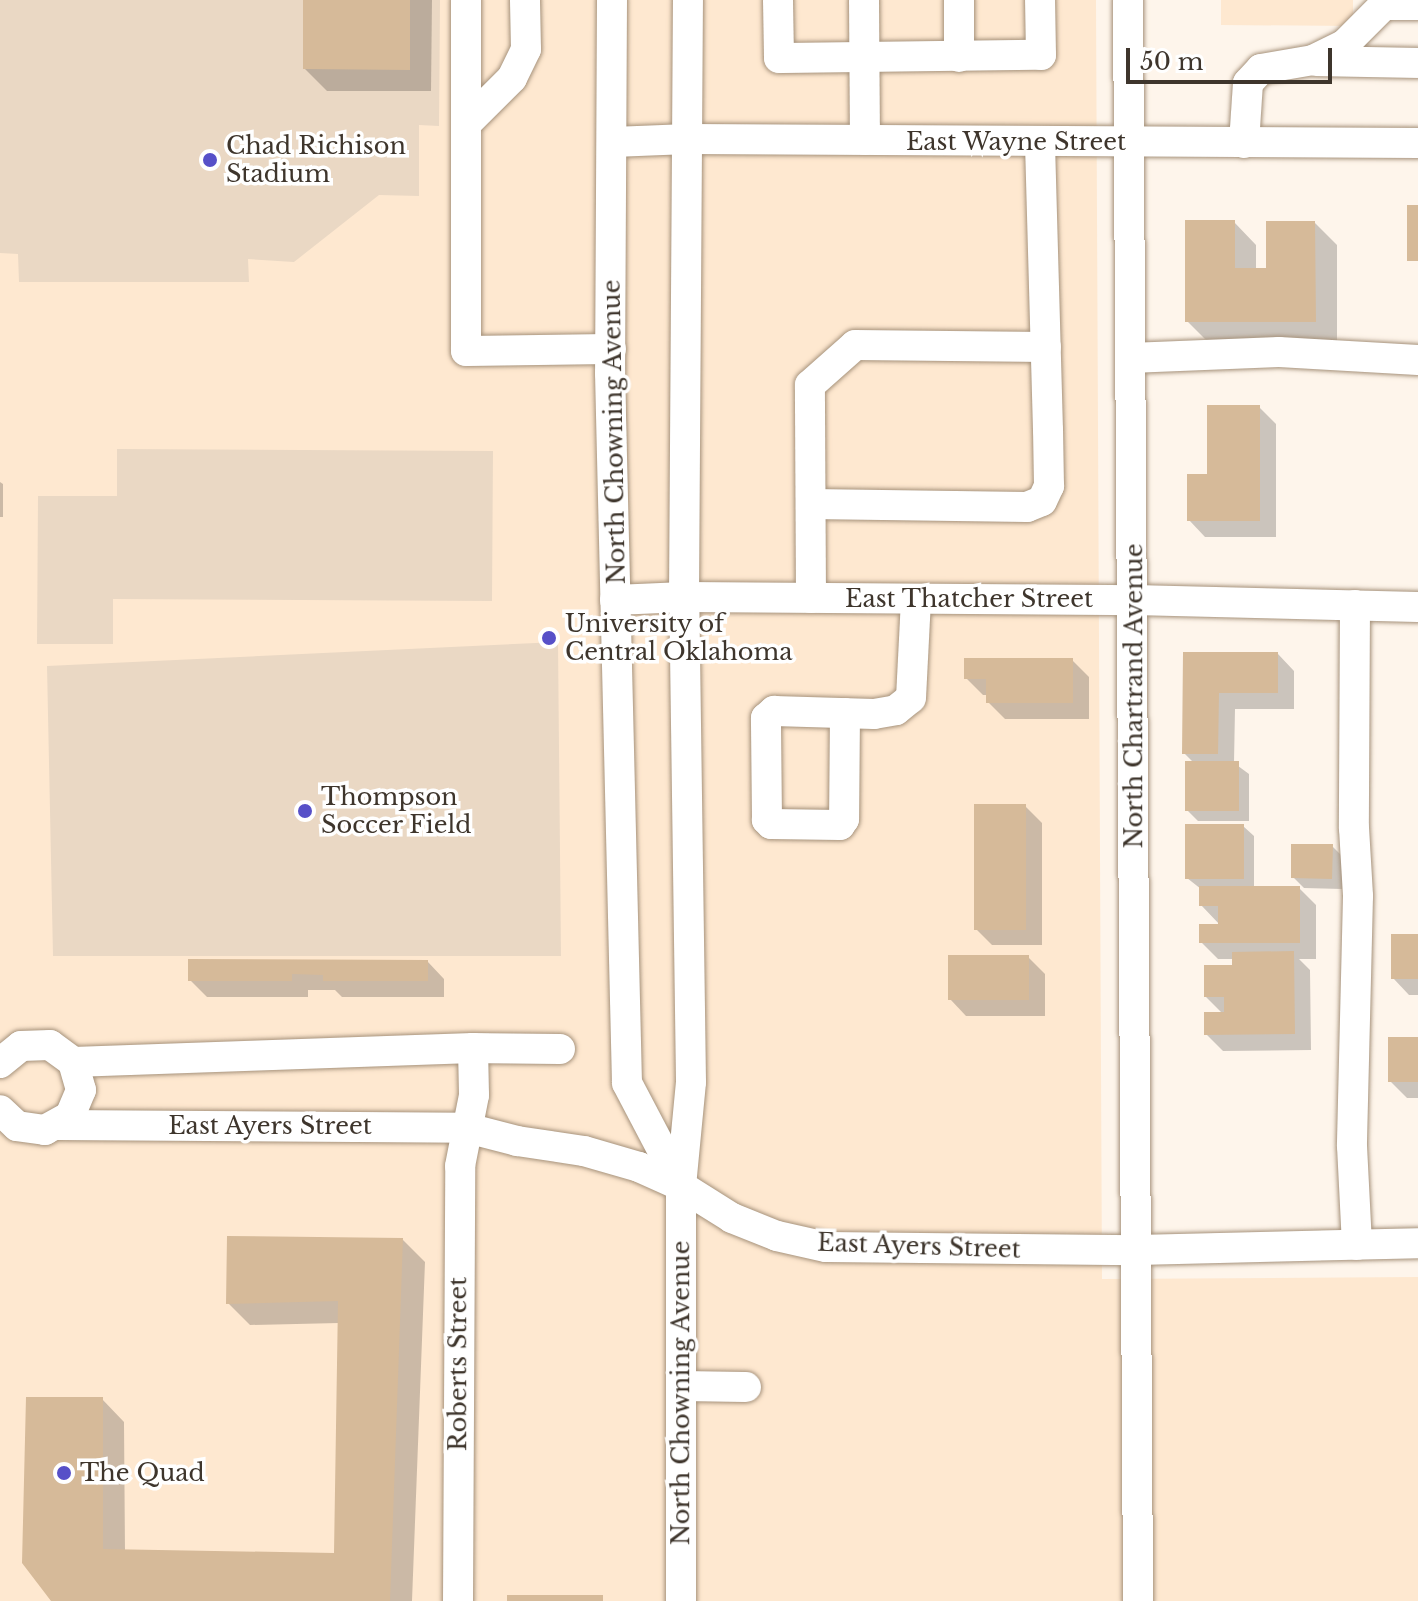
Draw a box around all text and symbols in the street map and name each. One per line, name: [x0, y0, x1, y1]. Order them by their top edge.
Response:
scale bar: [1130, 32, 1336, 82]
text: 50 m: [1140, 47, 1203, 76]
street label: East Wayne Street: [905, 128, 1127, 156]
place label: Chad Richison Stadium: [226, 132, 406, 188]
marker: Chad Richison Stadium: [201, 151, 219, 169]
street label: North Chowning Avenue: [597, 279, 631, 585]
street label: North Chartrand Avenue: [1120, 543, 1148, 849]
street label: East Thatcher Street: [844, 585, 1094, 613]
place label: University of Central Oklahoma: [565, 610, 793, 666]
marker: University of Central Oklahoma: [540, 629, 558, 647]
place label: Thompson Soccer Field: [321, 783, 472, 839]
marker: Thompson Soccer Field: [296, 802, 314, 820]
street label: East Ayers Street: [168, 1112, 372, 1140]
street label: East Ayers Street: [816, 1228, 1022, 1264]
street label: North Chowning Avenue: [667, 1240, 695, 1546]
street label: Roberts Street: [444, 1277, 472, 1451]
place label: The Quad: [80, 1459, 205, 1487]
marker: The Quad: [55, 1464, 73, 1482]

